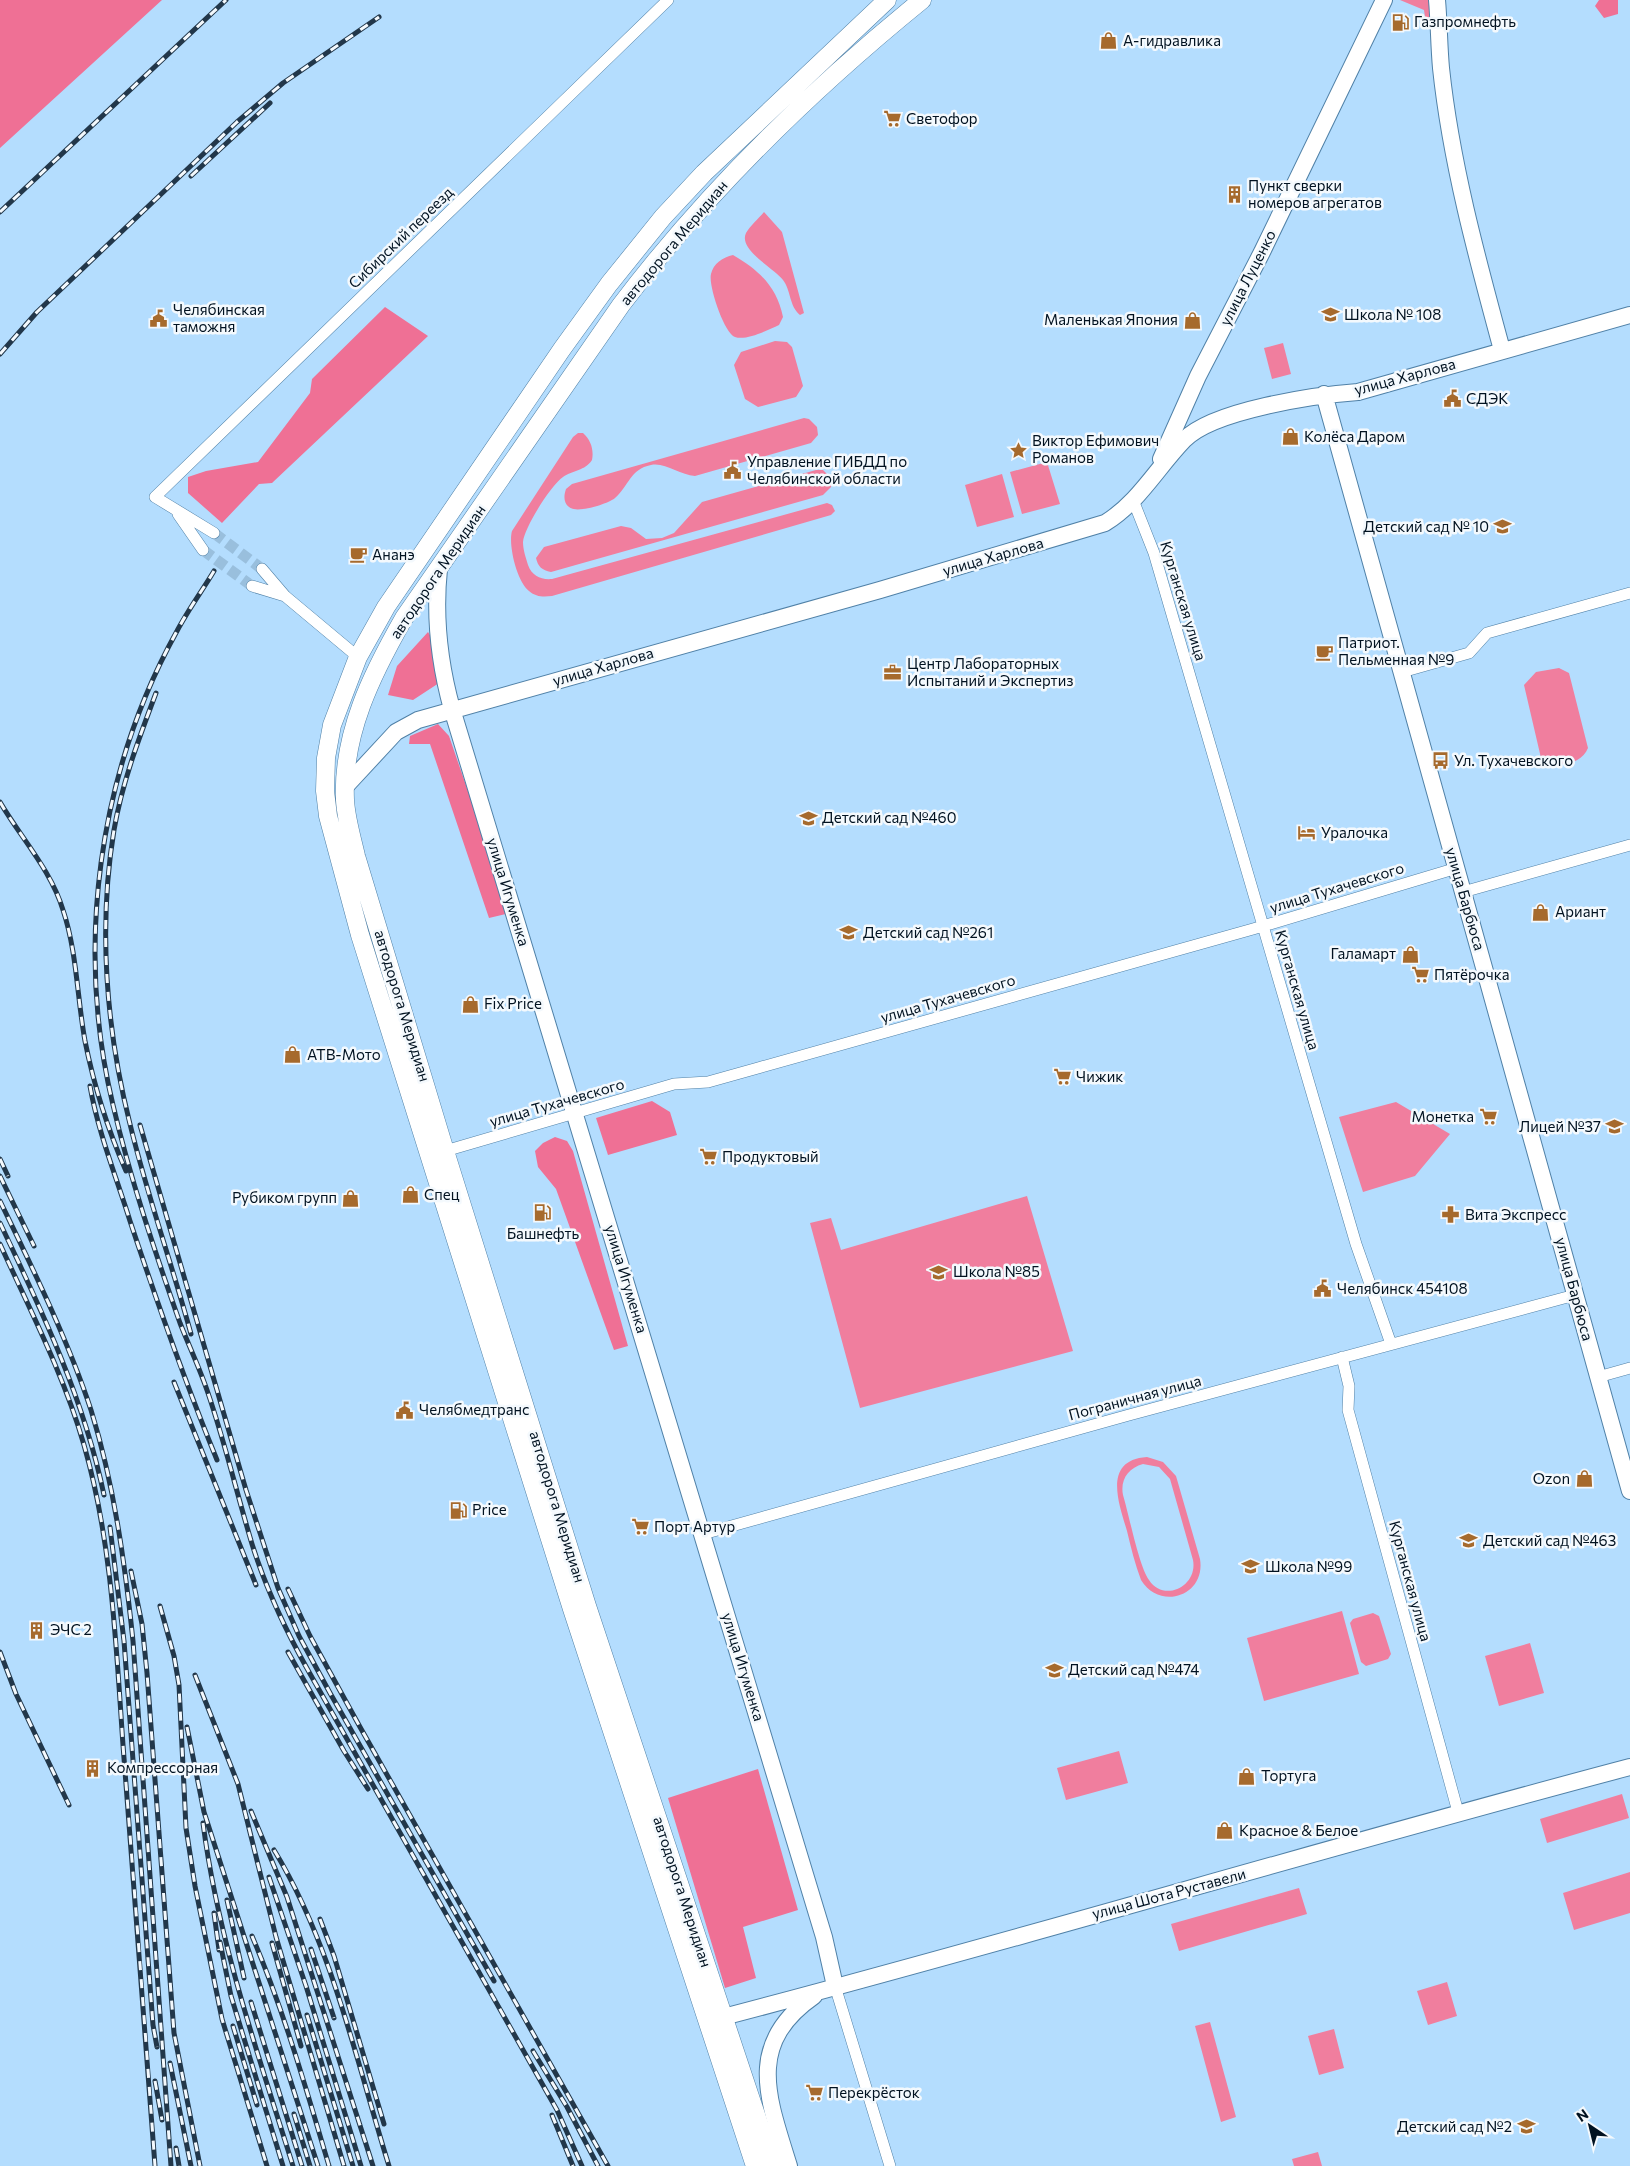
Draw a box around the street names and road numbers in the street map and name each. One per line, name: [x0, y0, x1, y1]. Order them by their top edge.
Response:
street label: автодорога Меридиан: [616, 176, 731, 308]
street label: Сибирский переезд: [344, 183, 456, 292]
street label: улица Луценко: [1215, 227, 1279, 328]
street label: улица Харлова: [1352, 354, 1457, 398]
street label: автодорога Меридиан: [386, 501, 489, 642]
street label: улица Харлова: [940, 533, 1045, 579]
street label: Курганская улица: [1157, 539, 1211, 663]
street label: улица Харлова: [550, 643, 655, 689]
street label: улица Игуменка: [484, 835, 534, 948]
street label: улица Барбюса: [1443, 845, 1489, 952]
street label: улица Тухачевского: [1267, 858, 1406, 916]
street label: автодорога Меридиан: [371, 928, 435, 1084]
street label: Курганская улица: [1272, 928, 1324, 1052]
street label: улица Тухачевского: [878, 970, 1017, 1026]
street label: улица Тухачевского: [487, 1074, 626, 1130]
street label: улица Игуменка: [602, 1222, 652, 1335]
street label: улица Барбюса: [1552, 1235, 1597, 1342]
street label: Пограничная улица: [1066, 1371, 1203, 1423]
street label: автодорога Меридиан: [526, 1429, 590, 1585]
street label: Курганская улица: [1386, 1519, 1436, 1643]
street label: улица Игуменка: [719, 1610, 769, 1723]
street label: автодорога Меридиан: [650, 1814, 716, 1969]
street label: улица Шота Руставели: [1090, 1864, 1248, 1922]

